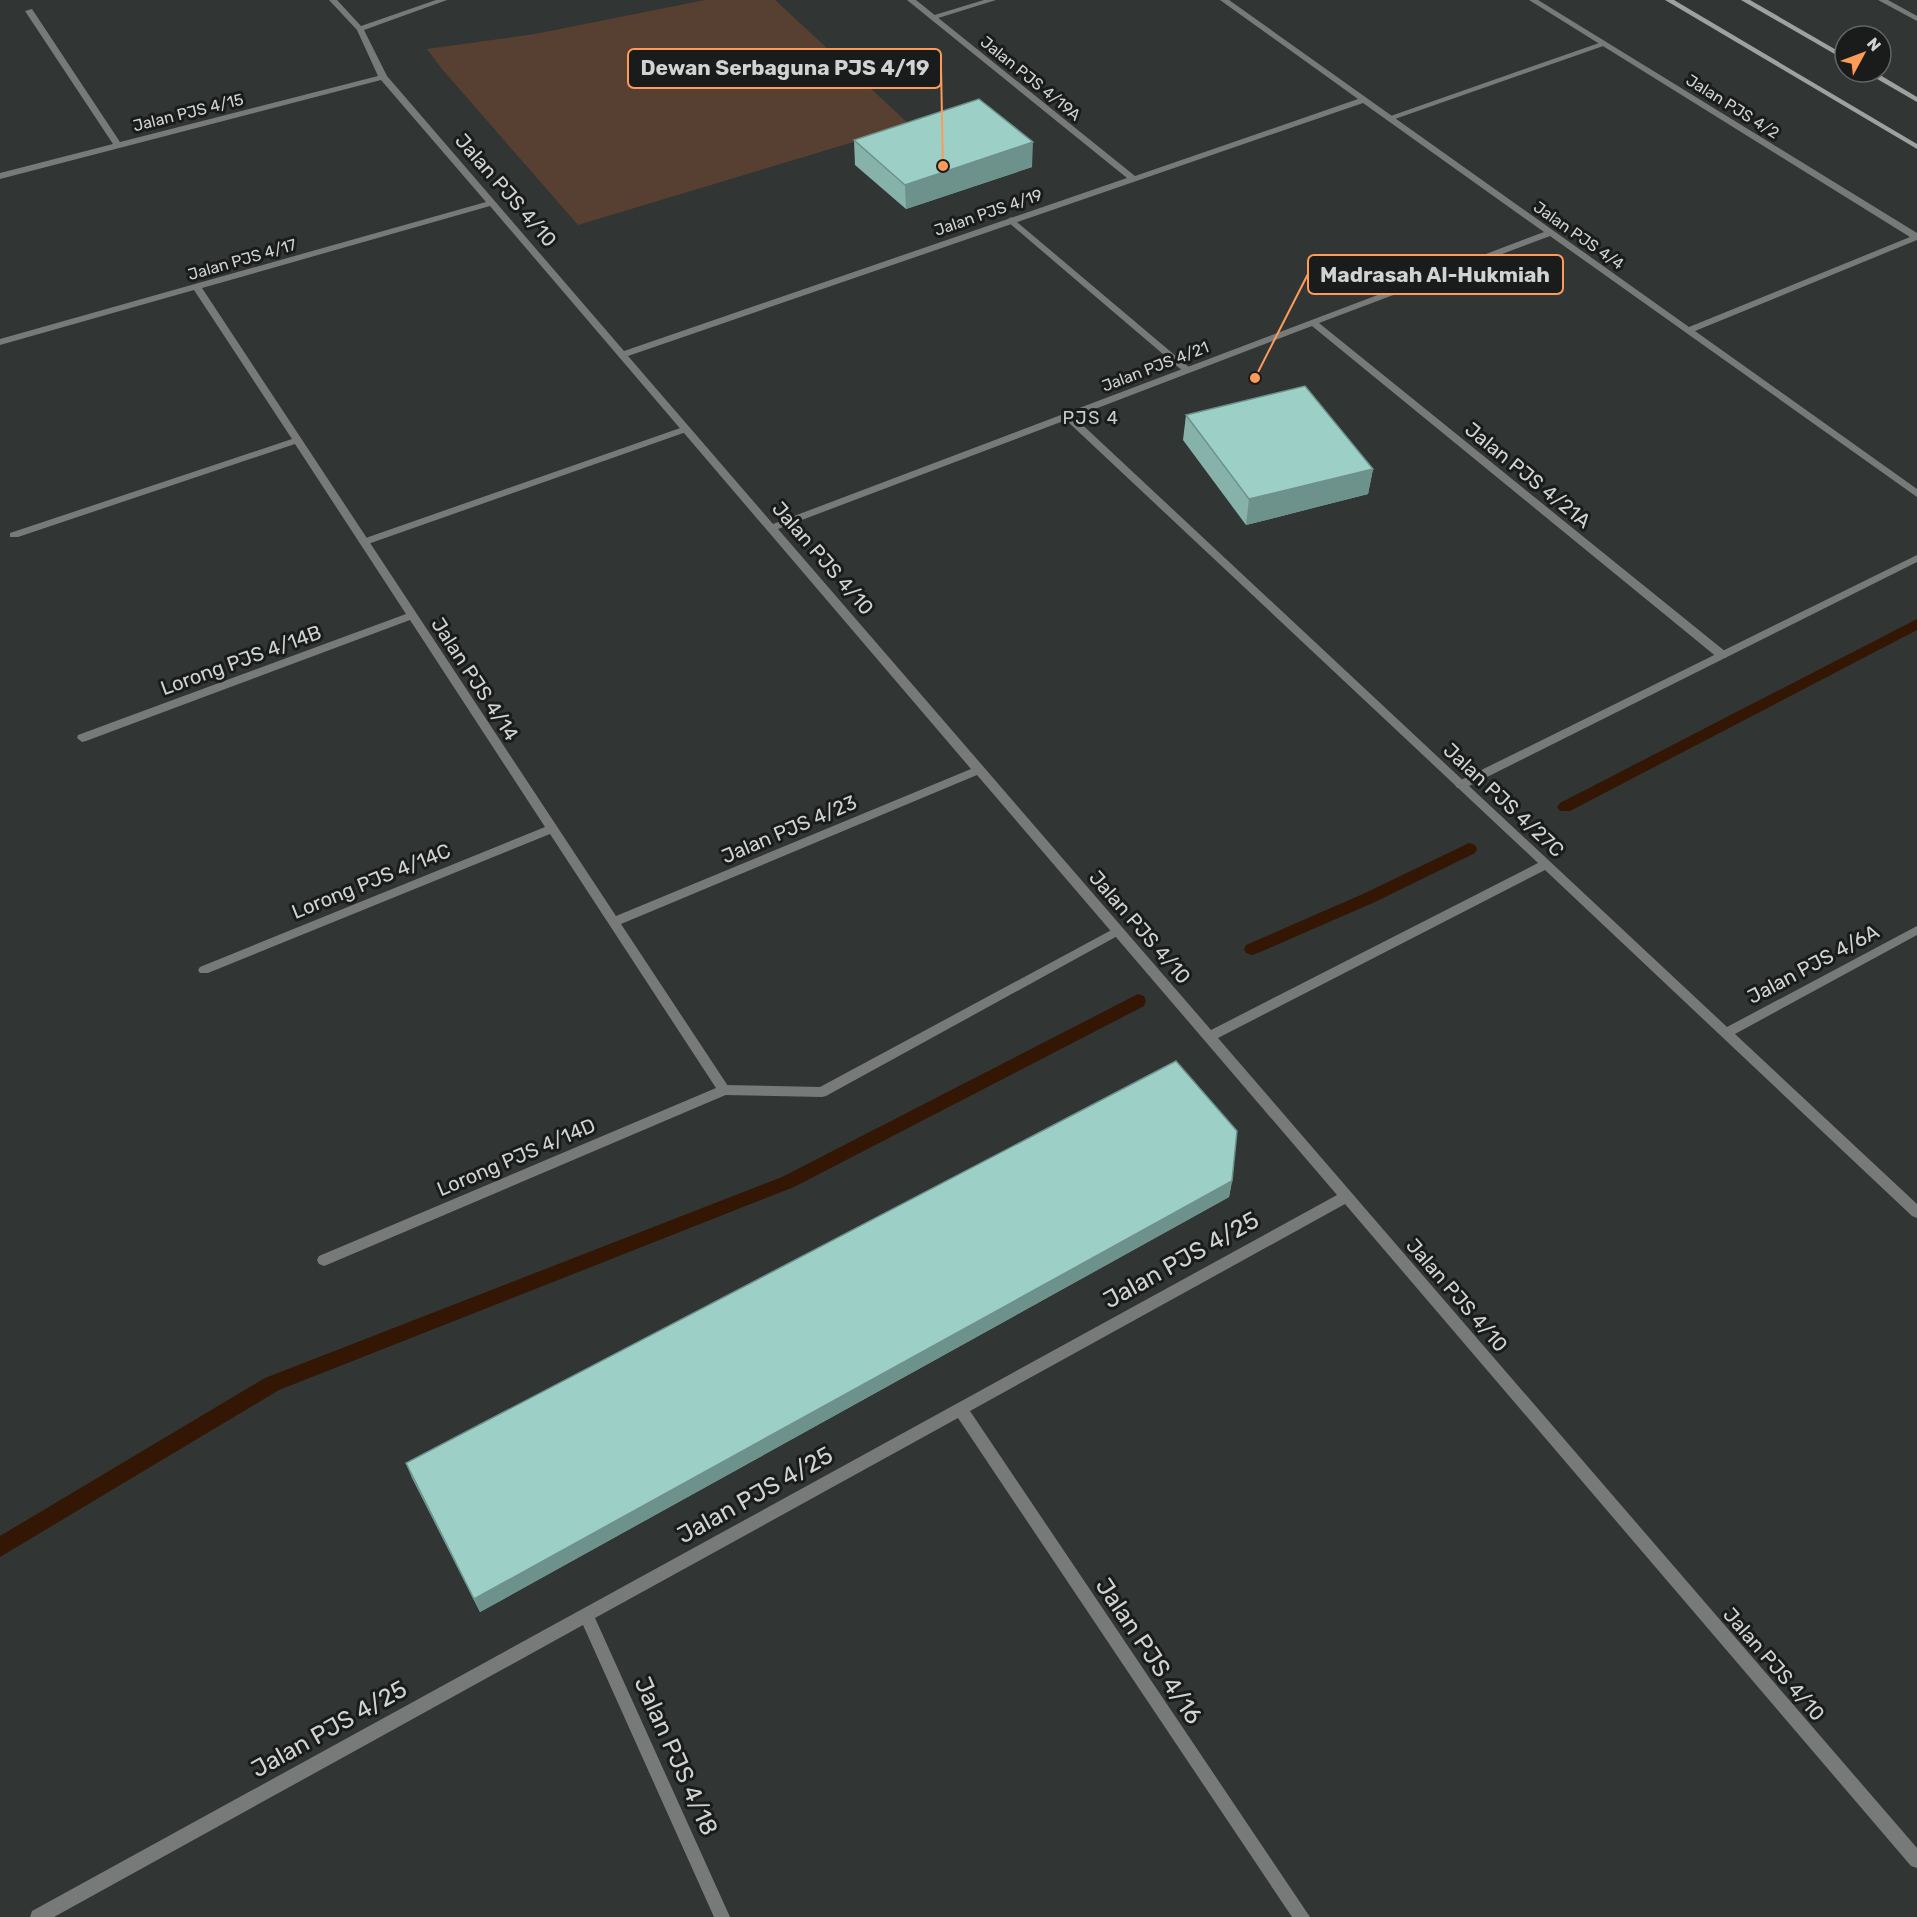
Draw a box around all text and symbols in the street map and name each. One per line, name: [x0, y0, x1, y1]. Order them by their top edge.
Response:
north arrow: [1833, 24, 1893, 84]
street label: Jalan PJS 4/19A: [977, 32, 1085, 125]
text: N: [1863, 34, 1885, 55]
callout: Dewan Serbaguna PJS 4/19: [628, 49, 941, 88]
text: Dewan Serbaguna PJS 4/19: [641, 55, 929, 80]
street label: Jalan PJS 4/2: [1683, 70, 1783, 143]
street label: Jalan PJS 4/15: [131, 90, 245, 135]
street label: Jalan PJS 4/10: [450, 128, 562, 252]
street label: Jalan PJS 4/19: [932, 185, 1045, 240]
street label: Jalan PJS 4/4: [1530, 197, 1628, 274]
street label: Jalan PJS 4/17: [186, 235, 299, 284]
callout: Madrasah Al-Hukmiah: [1308, 255, 1563, 294]
text: Madrasah Al-Hukmiah: [1320, 262, 1550, 287]
street label: Jalan PJS 4/21: [1099, 337, 1211, 396]
district label: PJS 4: [1062, 407, 1120, 429]
street label: Jalan PJS 4/21A: [1460, 417, 1596, 533]
street label: Jalan PJS 4/10: [767, 496, 879, 620]
street label: Jalan PJS 4/14: [426, 613, 524, 745]
street label: Lorong PJS 4/14B: [157, 620, 325, 700]
street label: Jalan PJS 4/27C: [1439, 738, 1569, 862]
street label: Jalan PJS 4/23: [718, 790, 860, 868]
street label: Lorong PJS 4/14C: [288, 838, 454, 924]
street label: Jalan PJS 4/10: [1084, 865, 1196, 989]
street label: Jalan PJS 4/6A: [1743, 919, 1883, 1009]
street label: Lorong PJS 4/14D: [433, 1113, 599, 1201]
street label: Jalan PJS 4/25: [1098, 1206, 1264, 1314]
street label: Jalan PJS 4/10: [1401, 1233, 1513, 1357]
street label: Jalan PJS 4/25: [672, 1441, 838, 1549]
street label: Jalan PJS 4/16: [1090, 1573, 1208, 1729]
street label: Jalan PJS 4/10: [1718, 1602, 1830, 1726]
street label: Jalan PJS 4/18: [628, 1672, 724, 1840]
street label: Jalan PJS 4/25: [246, 1675, 412, 1783]

